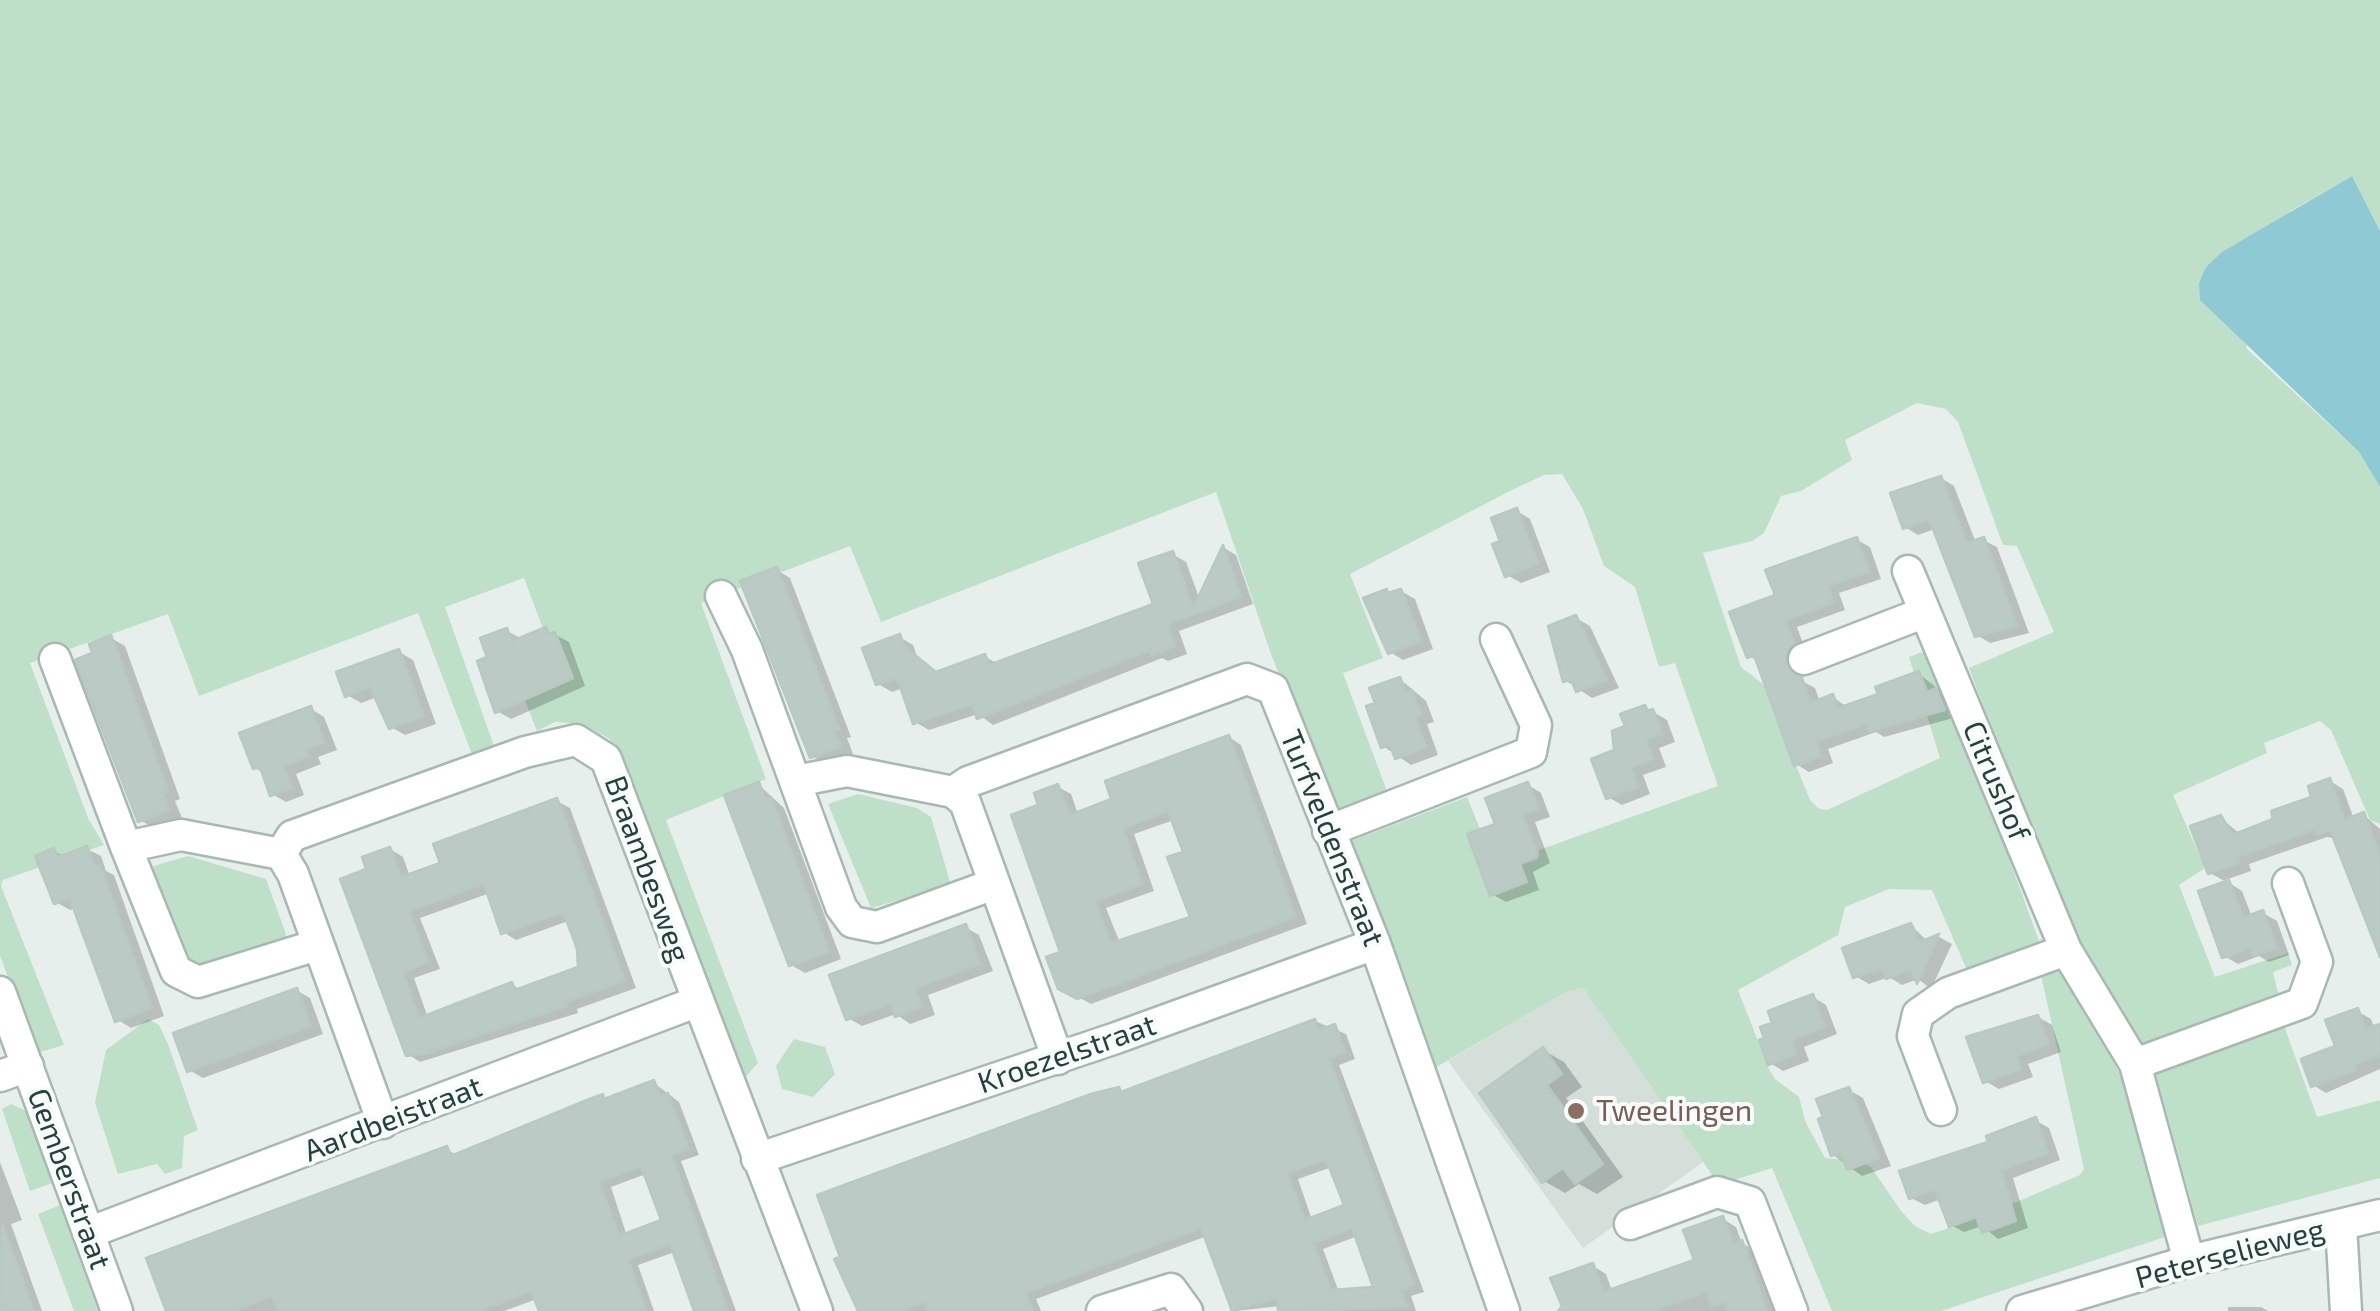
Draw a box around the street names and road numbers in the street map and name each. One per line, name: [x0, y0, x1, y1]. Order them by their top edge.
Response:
street label: Citrushof: [1955, 716, 2037, 846]
street label: Turfveldenstraat: [1272, 725, 1392, 951]
street label: Braambesweg: [597, 771, 697, 967]
street label: Kroezelstraat: [973, 1007, 1161, 1101]
street label: Aardbeistraat: [299, 1069, 487, 1169]
street label: Gemberstraat: [20, 1084, 118, 1274]
street label: Peterselieweg: [2131, 1211, 2329, 1297]

